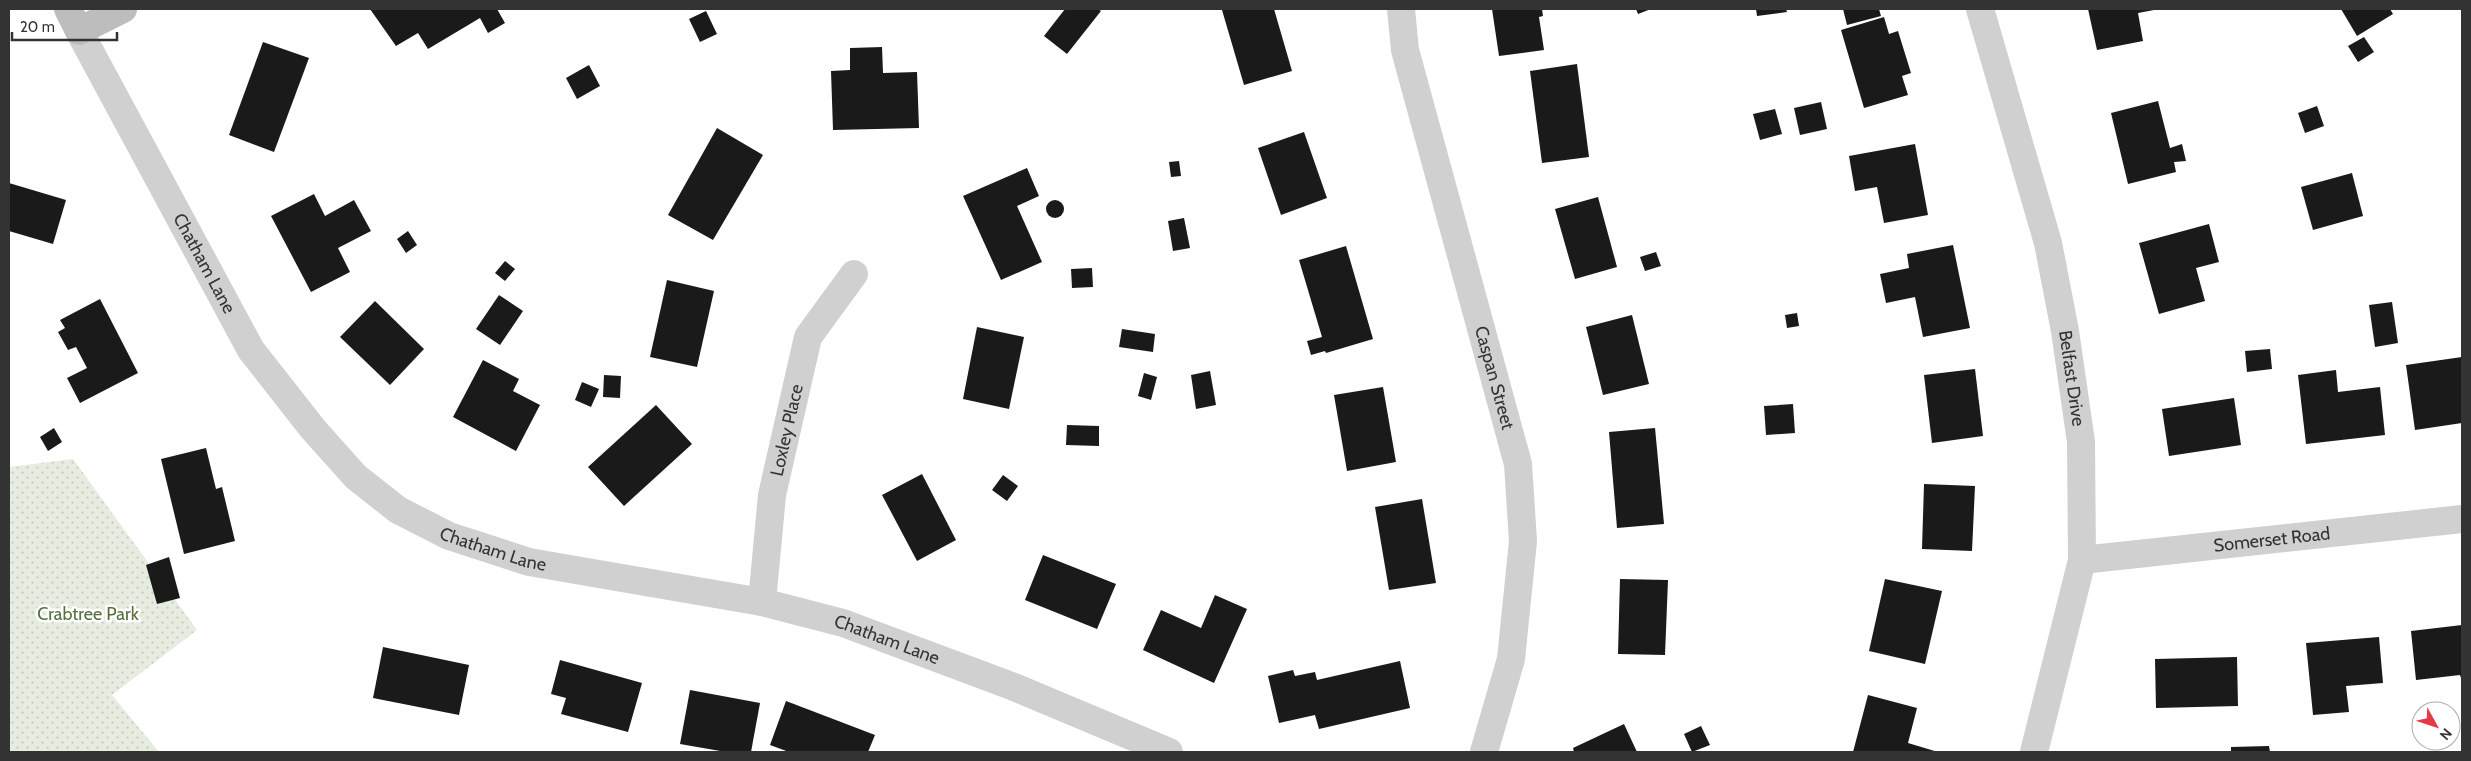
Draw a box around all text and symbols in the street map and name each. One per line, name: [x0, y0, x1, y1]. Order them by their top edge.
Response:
scale bar: [12, 10, 118, 42]
text: 20 m: [20, 18, 55, 36]
street label: Chatham Lane: [168, 209, 240, 317]
street label: Caspan Street: [1470, 324, 1519, 432]
street label: Belfast Drive: [2054, 329, 2090, 428]
street label: Loxley Place: [766, 382, 808, 478]
street label: Chatham Lane: [436, 522, 548, 576]
street label: Somerset Road: [2213, 522, 2331, 557]
park label: Crabtree Park: [37, 603, 140, 625]
street label: Chatham Lane: [832, 610, 943, 669]
north arrow: [2411, 701, 2461, 751]
text: N: [2436, 725, 2456, 744]

